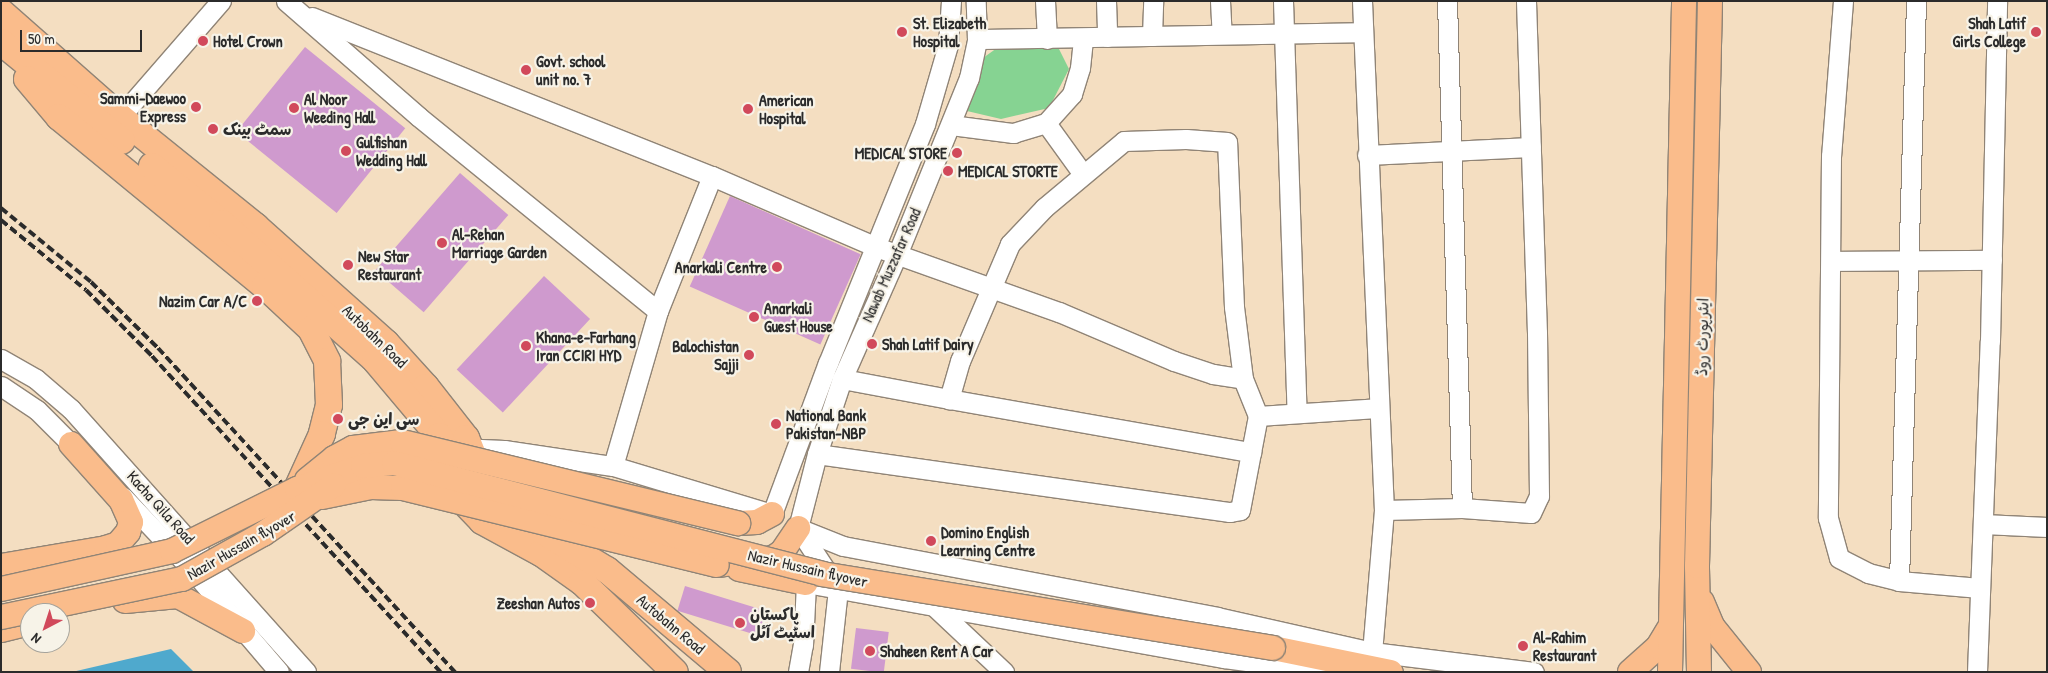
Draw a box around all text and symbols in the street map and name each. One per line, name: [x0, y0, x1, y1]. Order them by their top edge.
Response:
place label: St. Elizabeth Hospital: [913, 13, 986, 51]
place label: Shah Latif Girls College: [1953, 13, 2026, 51]
scale bar: [22, 20, 145, 52]
marker: St. Elizabeth Hospital: [895, 25, 909, 39]
marker: Shah Latif Girls College: [2030, 26, 2042, 38]
text: 50 m: [28, 28, 55, 49]
place label: Hotel Crown: [213, 31, 283, 51]
marker: Hotel Crown: [197, 35, 209, 47]
place label: Govt. school unit no. 7: [536, 51, 605, 89]
marker: Govt. school unit no. 7: [520, 64, 532, 76]
place label: Sammi-Daewoo Express: [100, 88, 186, 126]
place label: Al Noor Weeding Hall: [304, 89, 375, 127]
place label: American Hospital: [759, 90, 814, 128]
marker: Sammi-Daewoo Express: [190, 101, 202, 113]
marker: Al Noor Weeding Hall: [288, 102, 300, 114]
marker: American Hospital: [741, 102, 755, 116]
place label: سمٹ بینک: [223, 119, 291, 139]
marker: سمٹ بینک: [207, 123, 219, 135]
place label: Gulfishan Wedding Hall: [356, 132, 427, 170]
place label: MEDICAL STORE: [855, 143, 947, 163]
marker: Gulfishan Wedding Hall: [340, 145, 352, 157]
marker: MEDICAL STORE: [951, 147, 963, 159]
place label: MEDICAL STORTE: [958, 161, 1058, 181]
marker: MEDICAL STORTE: [942, 165, 954, 177]
street label: Nawab Muzzafar Road: [857, 205, 925, 325]
place label: Al-Rehan Marriage Garden: [452, 224, 547, 262]
marker: Al-Rehan Marriage Garden: [436, 237, 448, 249]
place label: New Star Restaurant: [358, 246, 421, 284]
place label: Anarkali Centre: [675, 257, 767, 277]
marker: New Star Restaurant: [342, 259, 354, 271]
marker: Anarkali Centre: [771, 261, 783, 273]
place label: Nazim Car A/C: [159, 291, 247, 311]
marker: Nazim Car A/C: [251, 295, 263, 307]
place label: Anarkali Guest House: [764, 298, 833, 336]
street label: ایئرپورٹ روڈ: [1692, 298, 1712, 376]
street label: Autobahn Road: [339, 300, 411, 372]
marker: Anarkali Guest House: [748, 311, 760, 323]
place label: Khana-e-Farhang Iran CCIRI HYD: [536, 327, 636, 365]
place label: Shah Latif Dairy: [882, 334, 974, 354]
place label: Balochistan Sajji: [672, 336, 739, 374]
marker: Shah Latif Dairy: [866, 338, 878, 350]
marker: Khana-e-Farhang Iran CCIRI HYD: [520, 340, 532, 352]
marker: Balochistan Sajji: [743, 349, 755, 361]
place label: National Bank Pakistan-NBP: [786, 405, 866, 443]
place label: سی این جی: [348, 409, 419, 429]
marker: سی این جی: [332, 413, 344, 425]
marker: National Bank Pakistan-NBP: [770, 418, 782, 430]
street label: Kacha Qila Road: [123, 466, 199, 548]
street label: Nazir Hussain flyover: [183, 506, 299, 584]
place label: Domino English Learning Centre: [941, 522, 1035, 560]
marker: Domino English Learning Centre: [925, 535, 937, 547]
street label: Nazir Hussain flyover: [746, 545, 870, 591]
street label: Autobahn Road: [633, 590, 709, 658]
place label: Zeeshan Autos: [497, 593, 580, 613]
marker: Zeeshan Autos: [584, 597, 596, 609]
north arrow: [20, 603, 70, 653]
place label: پاکستان اسٹیٹ آئل: [750, 604, 815, 642]
marker: پاکستان اسٹیٹ آئل: [734, 617, 746, 629]
place label: Al-Rahim Restaurant: [1533, 627, 1596, 665]
text: N: [27, 629, 45, 649]
marker: Al-Rahim Restaurant: [1517, 640, 1529, 652]
place label: Shaheen Rent A Car: [880, 641, 993, 661]
marker: Shaheen Rent A Car: [864, 645, 876, 657]

